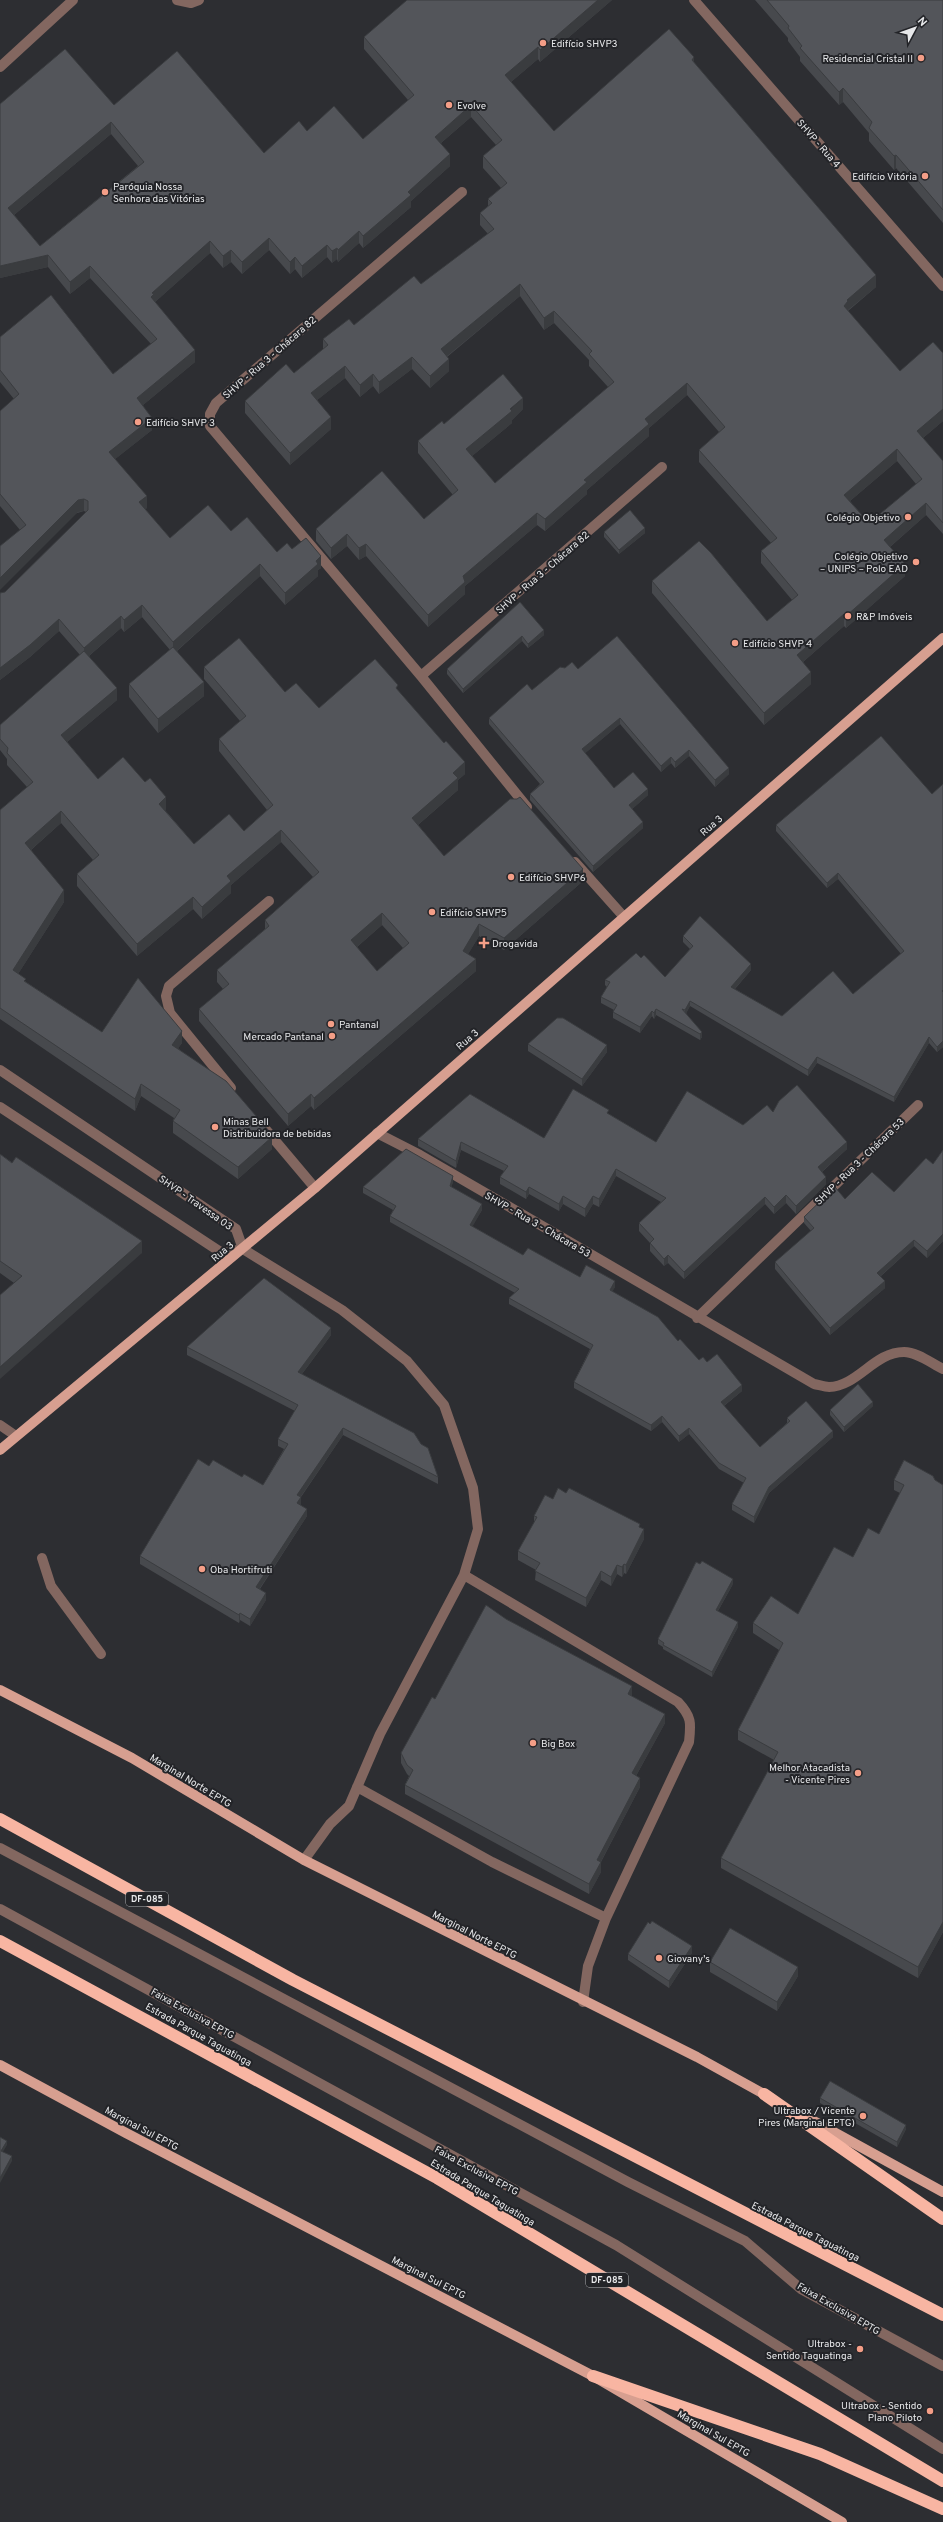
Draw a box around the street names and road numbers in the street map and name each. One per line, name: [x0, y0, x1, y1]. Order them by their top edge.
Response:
street label: SHVP - Rua 4: [793, 117, 843, 171]
street label: SHVP - Rua 3 - Chácara 82: [221, 314, 319, 402]
street label: SHVP - Rua 3 - Chácara 82: [494, 529, 592, 617]
street label: Rua 3: [698, 813, 726, 840]
street label: Rua 3: [454, 1027, 482, 1054]
street label: SHVP - Rua 3 - Chácara 53: [812, 1116, 908, 1208]
street label: SHVP - Travessa 03: [156, 1173, 235, 1234]
street label: SHVP - Rua 3 - Chácara 53: [482, 1190, 592, 1261]
street label: Rua 3: [209, 1239, 237, 1265]
street label: Marginal Norte EPTG: [147, 1752, 234, 1811]
road number: DF-085: [126, 1892, 168, 1906]
street label: Marginal Norte EPTG: [430, 1908, 519, 1962]
street label: Faixa Exclusiva EPTG: [148, 1986, 236, 2043]
street label: Estrada Parque Taguatinga: [143, 2001, 254, 2070]
street label: Marginal Sul EPTG: [102, 2104, 181, 2154]
street label: Faixa Exclusiva EPTG: [432, 2144, 521, 2199]
street label: Estrada Parque Taguatinga: [428, 2157, 537, 2230]
street label: Estrada Parque Taguatinga: [749, 2199, 862, 2265]
street label: Marginal Sul EPTG: [389, 2254, 468, 2303]
road number: DF-085: [586, 2273, 628, 2287]
street label: Faixa Exclusiva EPTG: [795, 2280, 882, 2338]
street label: Marginal Sul EPTG: [675, 2408, 752, 2460]

